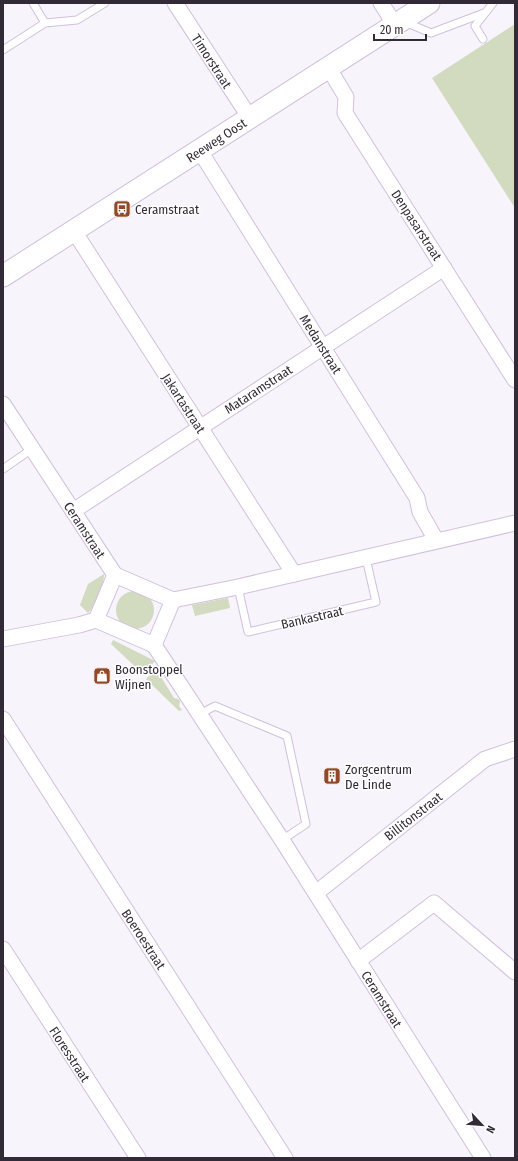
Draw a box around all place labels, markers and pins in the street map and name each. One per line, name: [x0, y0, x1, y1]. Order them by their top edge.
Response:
bus stop icon: Ceramstraat: [112, 199, 132, 219]
place label: Ceramstraat: [135, 202, 200, 217]
place label: Boonstoppel Wijnen: [115, 662, 183, 692]
shop icon: Boonstoppel Wijnen: [92, 666, 112, 686]
place label: Zorgcentrum De Linde: [345, 762, 412, 792]
building icon: Zorgcentrum De Linde: [322, 766, 342, 786]

